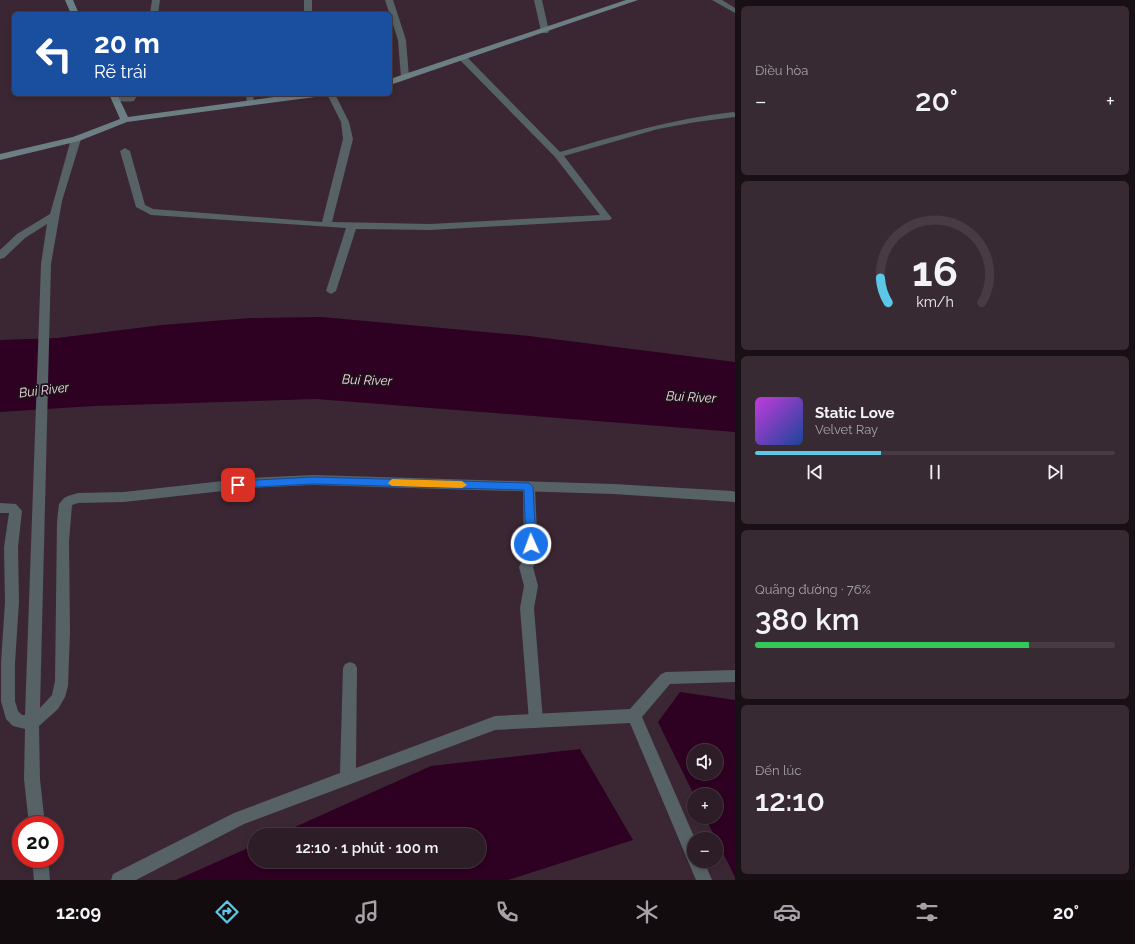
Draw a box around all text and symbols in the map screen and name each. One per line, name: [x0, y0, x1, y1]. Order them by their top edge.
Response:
text: 20 m: [94, 27, 160, 60]
icon: left: [28, 28, 80, 80]
text: Rẽ trái: [94, 61, 147, 82]
text: Điều hòa: [755, 63, 808, 78]
text: 20°: [915, 83, 958, 118]
text: −: [755, 88, 767, 114]
text: +: [1106, 88, 1115, 114]
text: 16: [912, 247, 958, 296]
text: km/h: [916, 294, 954, 310]
water label: Bui River: [342, 372, 393, 388]
water label: Bui River: [18, 379, 70, 401]
water label: Bui River: [666, 388, 717, 406]
text: Static Love: [815, 404, 894, 422]
text: Velvet Ray: [815, 422, 878, 437]
icon: previous: [804, 461, 826, 483]
icon: pause: [924, 461, 946, 483]
icon: next: [1044, 461, 1066, 483]
pin: [221, 468, 255, 502]
icon: arrive: [227, 474, 249, 496]
position arrow: [510, 523, 552, 565]
text: Quãng đường · 76%: [755, 582, 871, 597]
text: 380 km: [755, 602, 860, 637]
map controls: [687, 744, 723, 868]
button: sound: [687, 744, 723, 780]
text: Đến lúc: [755, 763, 801, 778]
text: 12:10: [755, 783, 825, 818]
button: +: [687, 788, 723, 824]
speed limit sign: 20: [12, 816, 64, 868]
button: −: [687, 832, 723, 868]
text: 12:10 · 1 phút · 100 m: [296, 839, 439, 857]
icon: directions: [213, 898, 241, 926]
icon: music: [353, 898, 381, 926]
icon: phone: [493, 898, 521, 926]
icon: climate: [633, 898, 661, 926]
icon: car: [773, 898, 801, 926]
icon: filters: [913, 898, 941, 926]
text: 12:09: [56, 902, 101, 923]
text: 20°: [1053, 902, 1079, 923]

